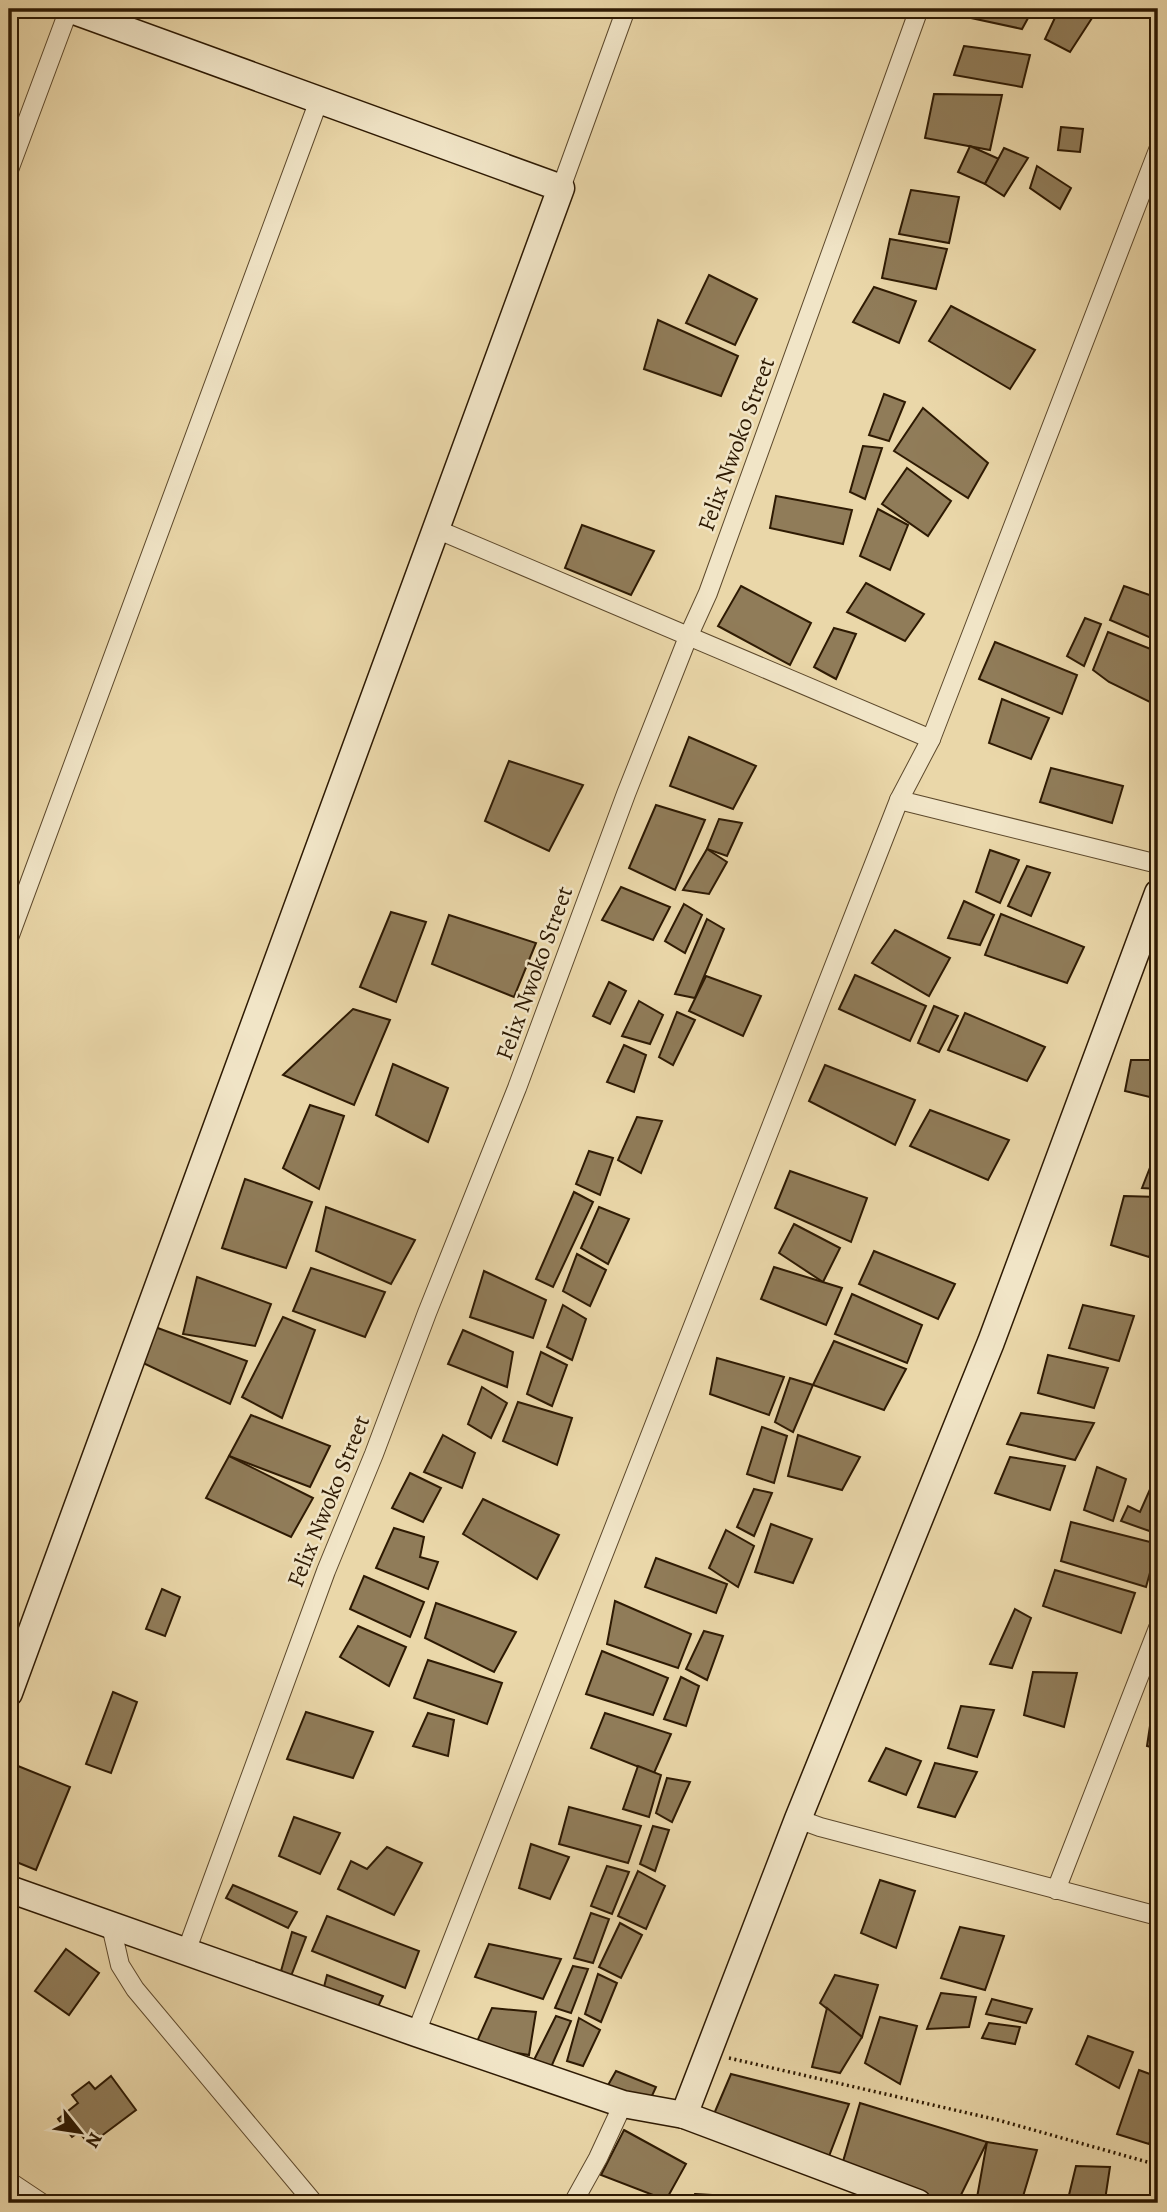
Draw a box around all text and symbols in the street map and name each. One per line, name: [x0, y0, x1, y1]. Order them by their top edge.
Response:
street label: Felix Nwoko Street: [690, 353, 782, 535]
street label: Felix Nwoko Street: [488, 882, 580, 1064]
street label: Felix Nwoko Street: [279, 1410, 377, 1592]
north arrow: [46, 2096, 116, 2166]
text: N: [79, 2128, 109, 2153]

